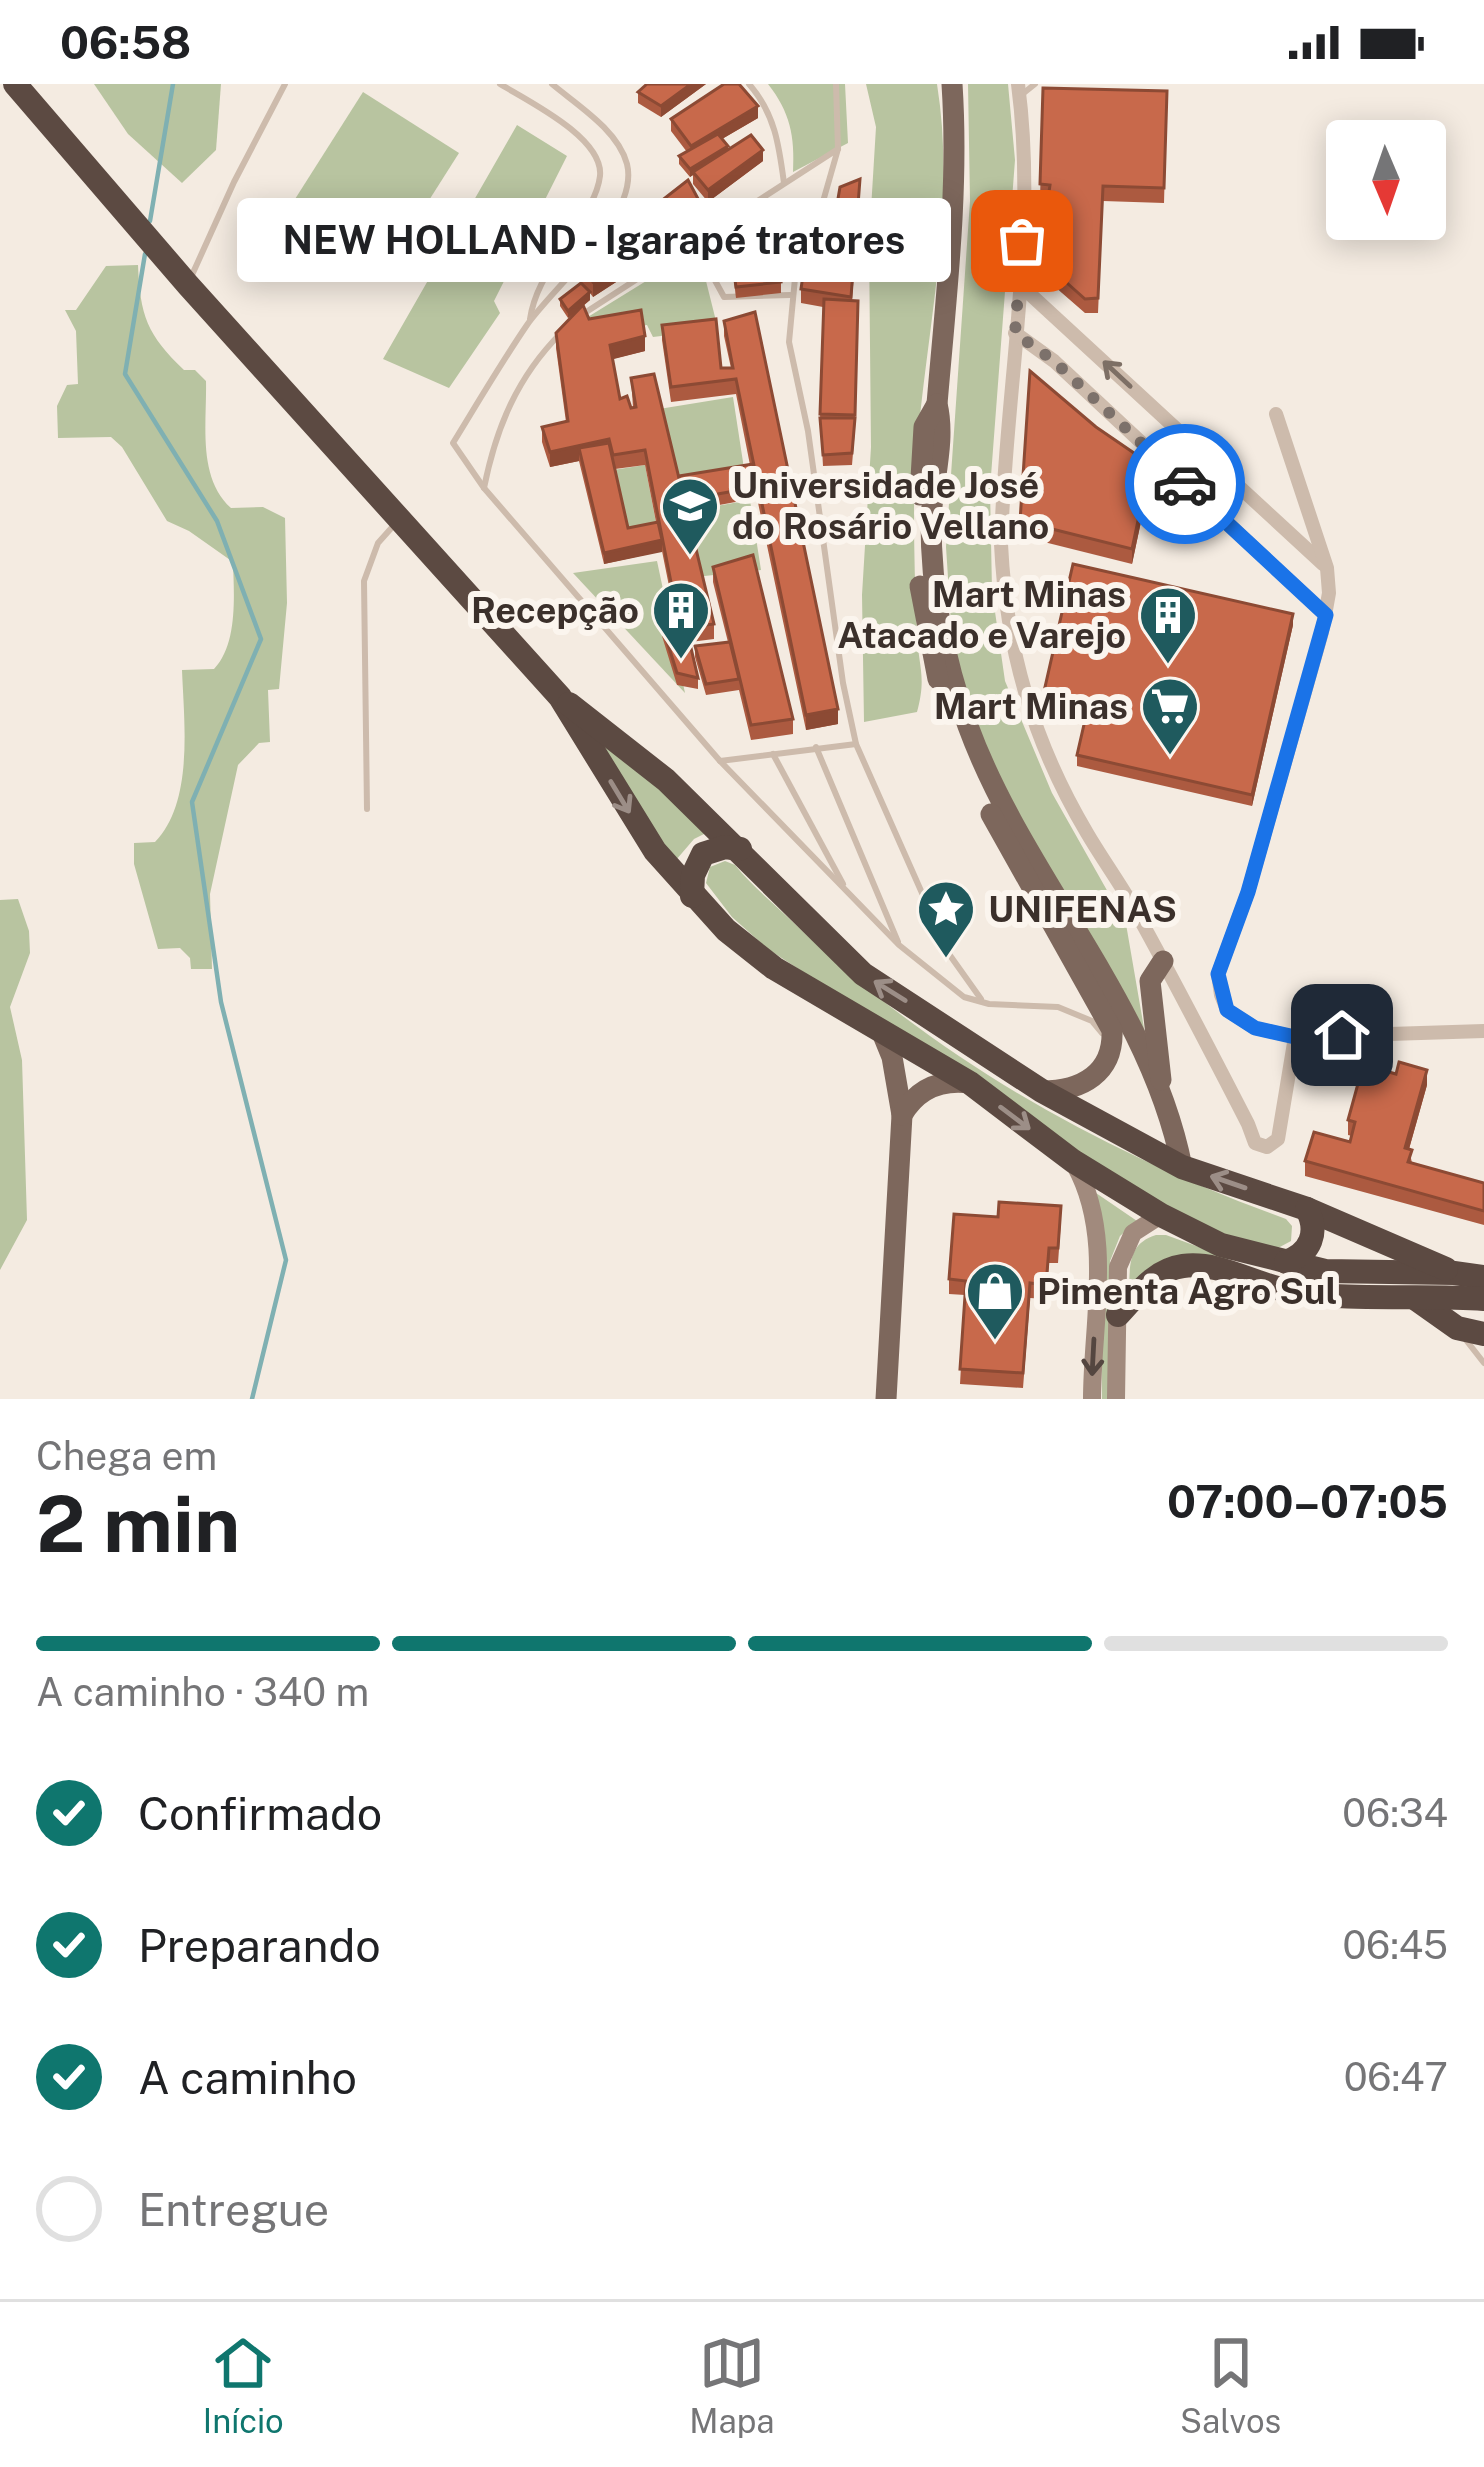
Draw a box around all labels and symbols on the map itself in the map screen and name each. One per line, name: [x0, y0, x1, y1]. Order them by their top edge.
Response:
north arrow: [1326, 120, 1446, 240]
pin: [971, 190, 1073, 292]
callout: NEW HOLLAND - Igarapé tratores: [236, 199, 950, 283]
one-way arrow: [1103, 361, 1133, 389]
courier: [1125, 424, 1245, 544]
place label: Universidade José do Rosário Vellano: [732, 464, 1049, 547]
school or university icon: Universidade José do Rosário Vellano: [659, 475, 721, 557]
place label: Mart Minas Atacado e Varejo: [837, 573, 1126, 656]
building icon: Recepção: [650, 579, 712, 661]
building icon: Mart Minas Atacado e Varejo: [1137, 584, 1199, 666]
place label: Recepção: [471, 589, 639, 631]
supermarket icon: Mart Minas: [1139, 675, 1201, 757]
place label: Mart Minas: [934, 685, 1128, 727]
one-way arrow: [608, 779, 632, 813]
place icon: UNIFENAS: [915, 878, 977, 960]
place label: UNIFENAS: [988, 888, 1177, 930]
one-way arrow: [874, 979, 908, 1003]
pin: [1291, 984, 1393, 1086]
one-way arrow: [999, 1104, 1031, 1130]
one-way arrow: [1210, 1170, 1248, 1192]
shop icon: Pimenta Agro Sul: [964, 1260, 1026, 1342]
place label: Pimenta Agro Sul: [1037, 1270, 1337, 1312]
one-way arrow: [1081, 1337, 1104, 1376]

